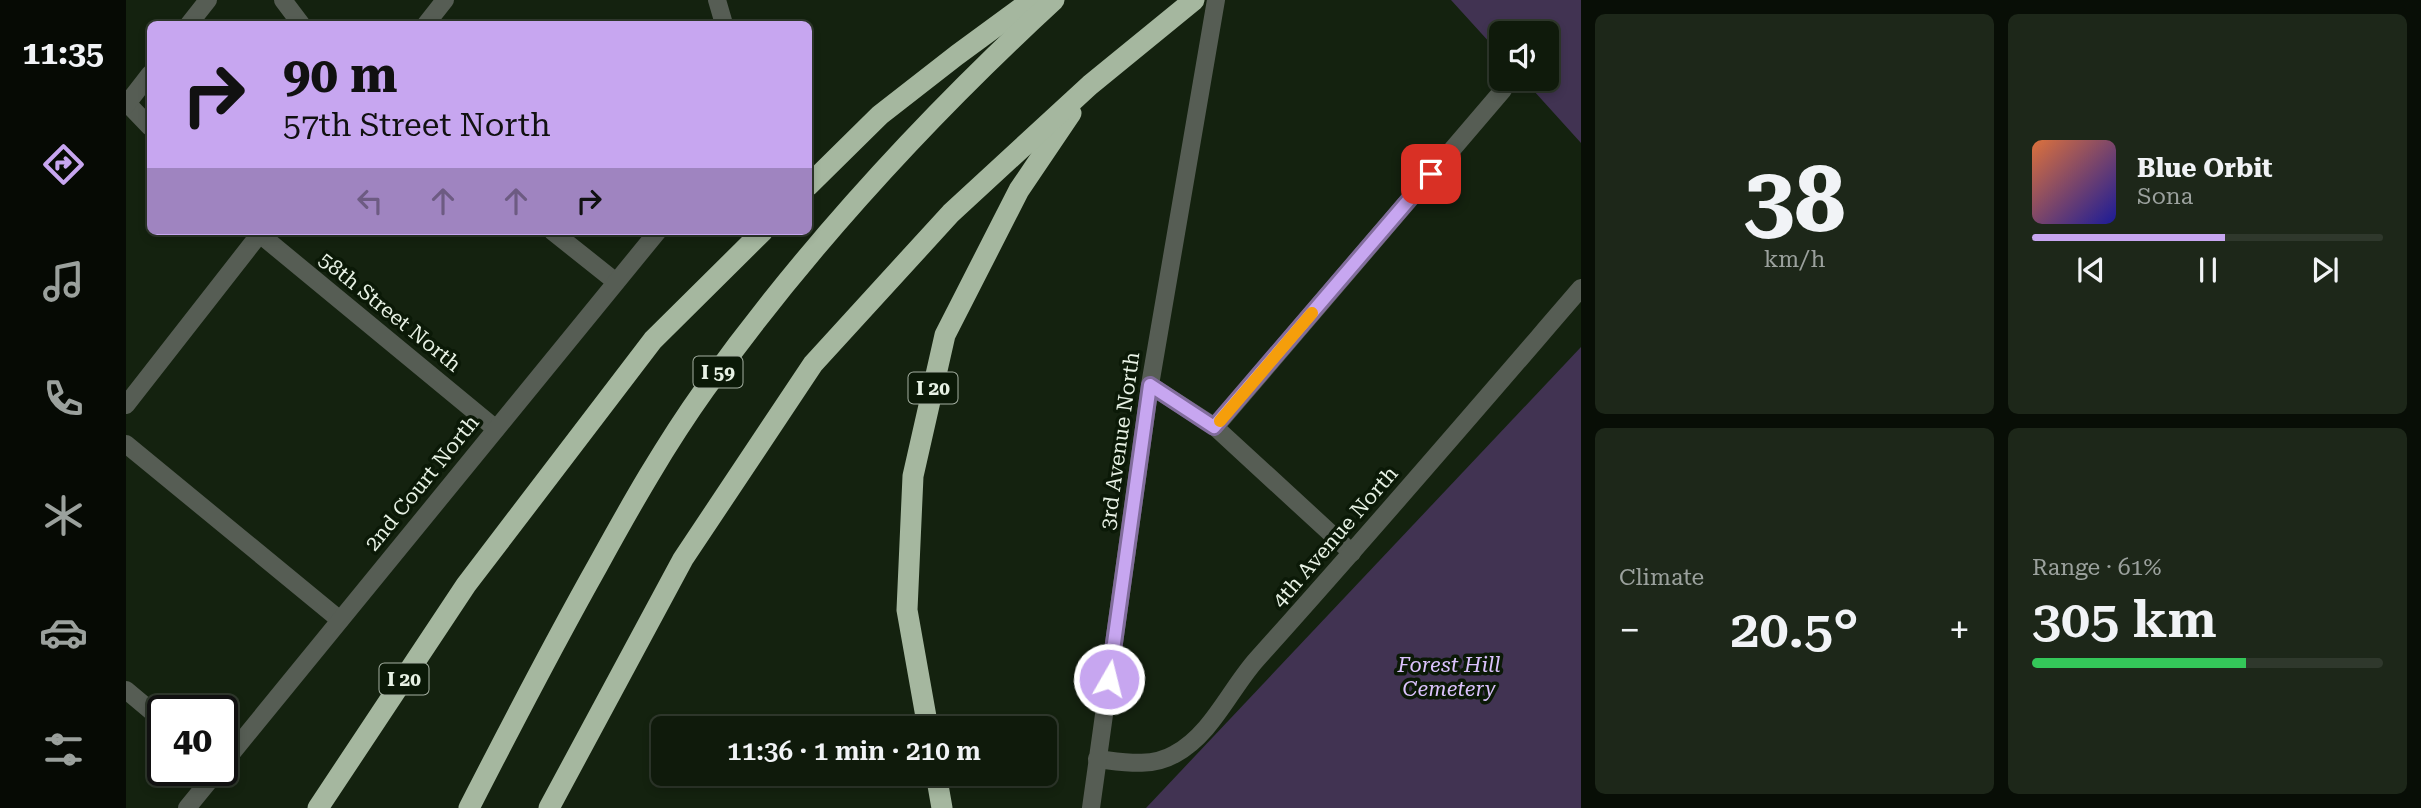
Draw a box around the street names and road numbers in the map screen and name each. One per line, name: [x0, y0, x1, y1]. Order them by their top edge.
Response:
street label: 58th Street North: [314, 247, 466, 377]
street label: 3rd Avenue North: [1096, 350, 1144, 531]
road number: I 59: [694, 356, 742, 388]
road number: I 20: [908, 372, 958, 404]
street label: 2nd Court North: [360, 410, 484, 556]
street label: 4th Avenue North: [1267, 461, 1403, 612]
road number: I 20: [380, 664, 428, 694]

